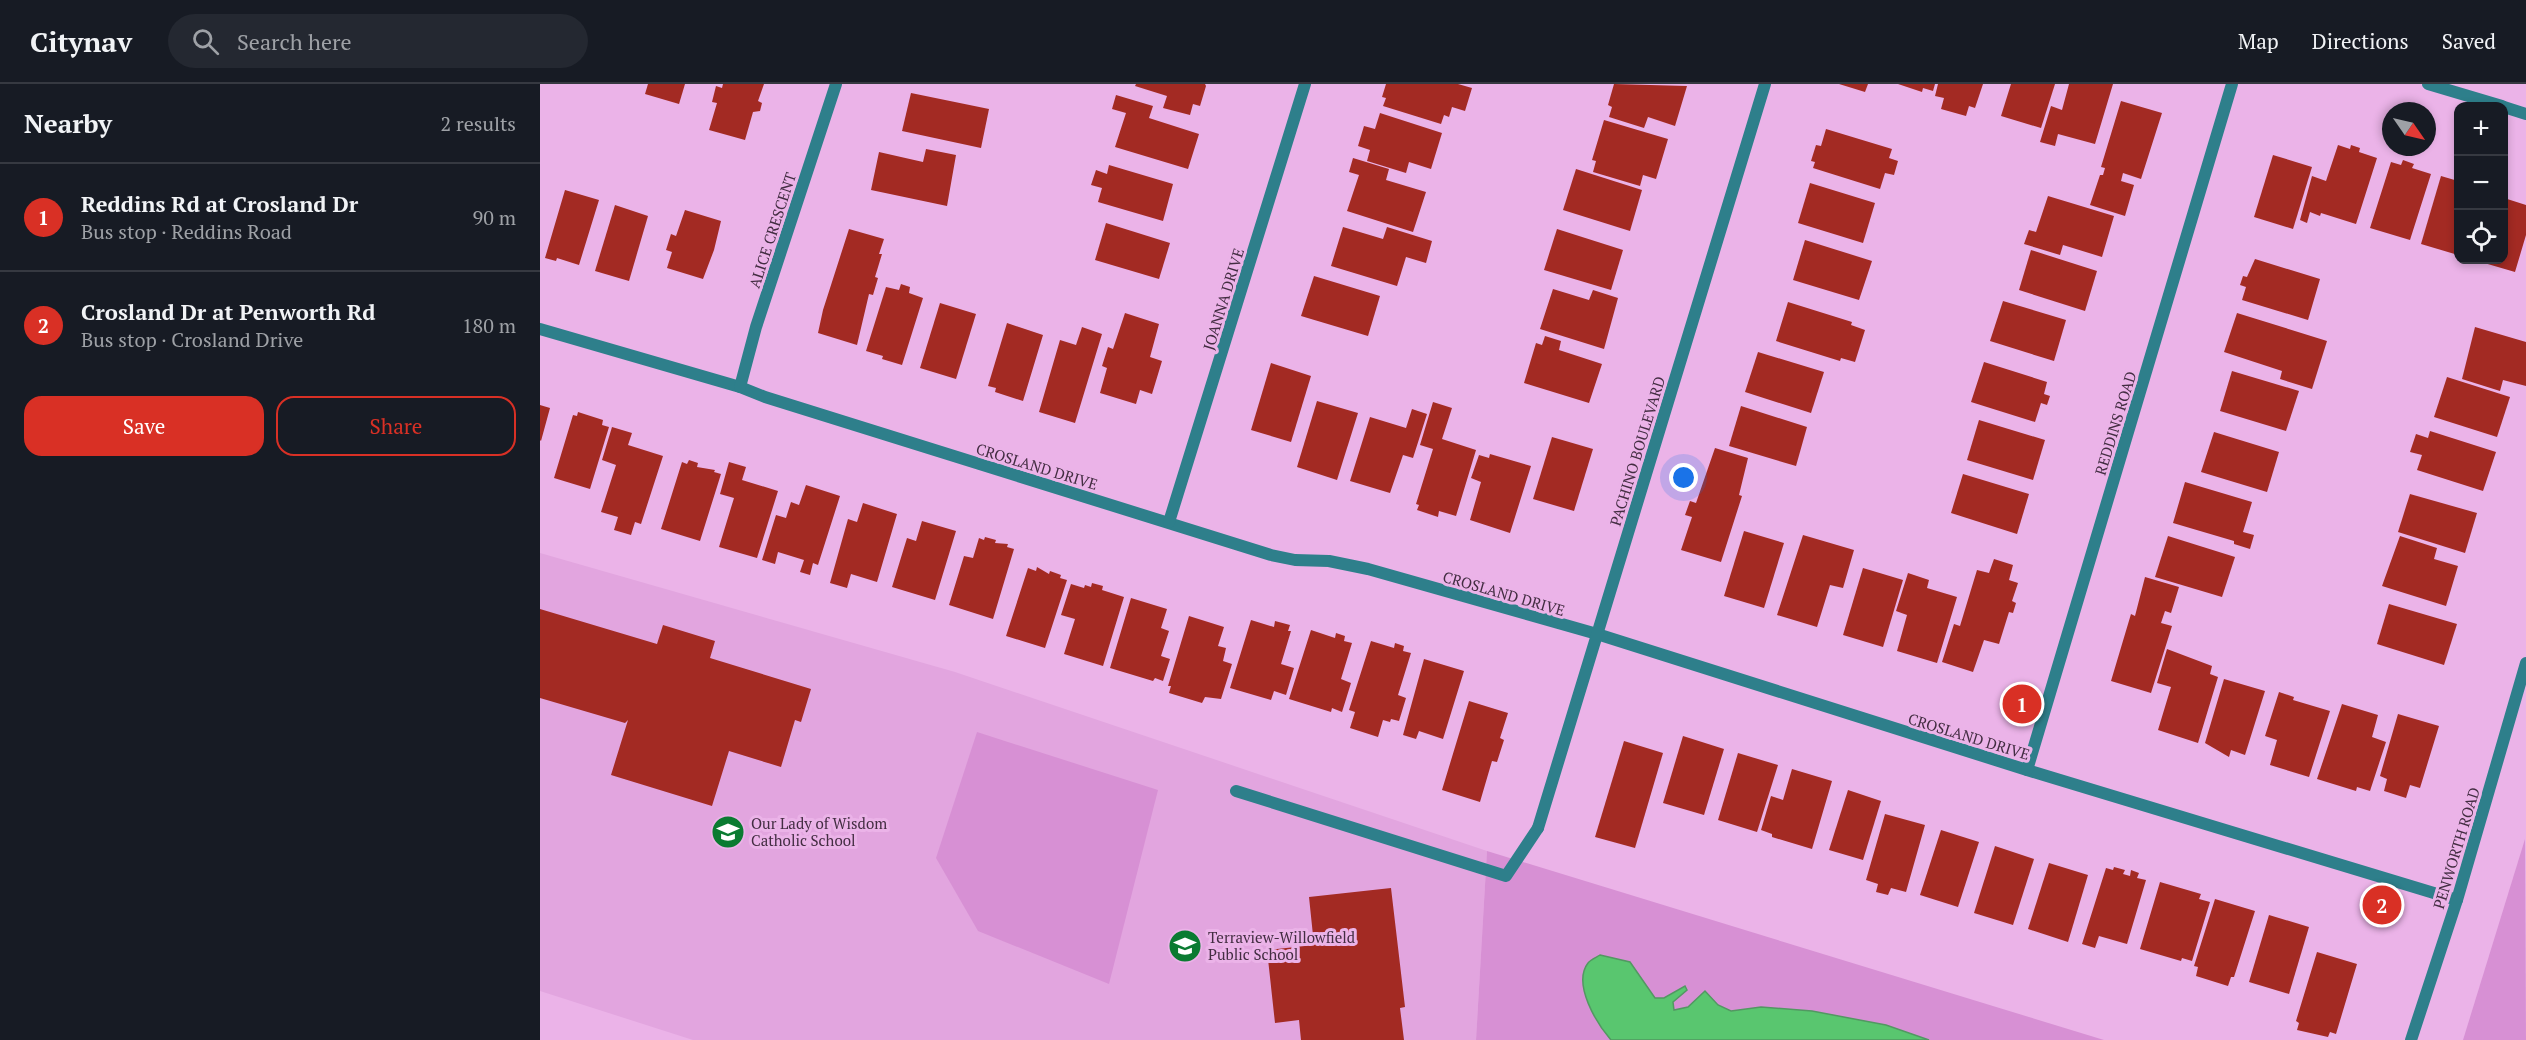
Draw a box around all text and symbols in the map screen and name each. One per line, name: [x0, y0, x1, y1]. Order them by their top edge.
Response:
search box: [168, 14, 588, 68]
text: Citynav: [30, 23, 132, 60]
icon: search: [189, 25, 222, 58]
text: Search here: [237, 27, 352, 56]
text: Map: [2238, 27, 2279, 55]
text: Directions: [2312, 27, 2409, 55]
text: Saved: [2442, 27, 2496, 55]
north arrow: [2382, 102, 2436, 156]
map controls: [2454, 102, 2508, 264]
button: +: [2454, 102, 2508, 156]
text: Nearby: [24, 106, 112, 140]
text: 2 results: [441, 110, 516, 137]
button: −: [2454, 156, 2508, 210]
street label: ALICE CRESCENT: [744, 170, 800, 290]
text: Reddins Rd at Crosland Dr: [81, 189, 358, 218]
text: 1: [38, 204, 49, 231]
text: 90 m: [473, 204, 516, 231]
button: locate: [2454, 210, 2508, 264]
text: Bus stop · Reddins Road: [81, 218, 292, 245]
street label: JOANNA DRIVE: [1198, 246, 1248, 352]
text: Crosland Dr at Penworth Rd: [81, 297, 376, 326]
text: 2: [38, 312, 49, 339]
text: 180 m: [462, 312, 516, 339]
text: Bus stop · Crosland Drive: [81, 326, 303, 353]
street label: REDDINS ROAD: [2090, 369, 2140, 477]
street label: PACHINO BOULEVARD: [1605, 374, 1669, 528]
button: Save: [24, 396, 264, 456]
button: Share: [276, 396, 516, 456]
street label: CROSLAND DRIVE: [974, 438, 1100, 494]
your location: [1669, 463, 1698, 492]
street label: CROSLAND DRIVE: [1441, 566, 1567, 620]
pin: 1: [2002, 682, 2042, 726]
street label: CROSLAND DRIVE: [1906, 708, 2032, 764]
street label: PENWORTH ROAD: [2428, 785, 2484, 911]
place label: Our Lady of Wisdom Catholic School: [751, 813, 887, 850]
school or university icon: Our Lady of Wisdom Catholic School: [710, 814, 746, 850]
pin: 2: [2362, 882, 2402, 928]
place label: Terraview-Willowfield Public School: [1208, 927, 1355, 964]
school or university icon: Terraview-Willowfield Public School: [1167, 928, 1203, 964]

